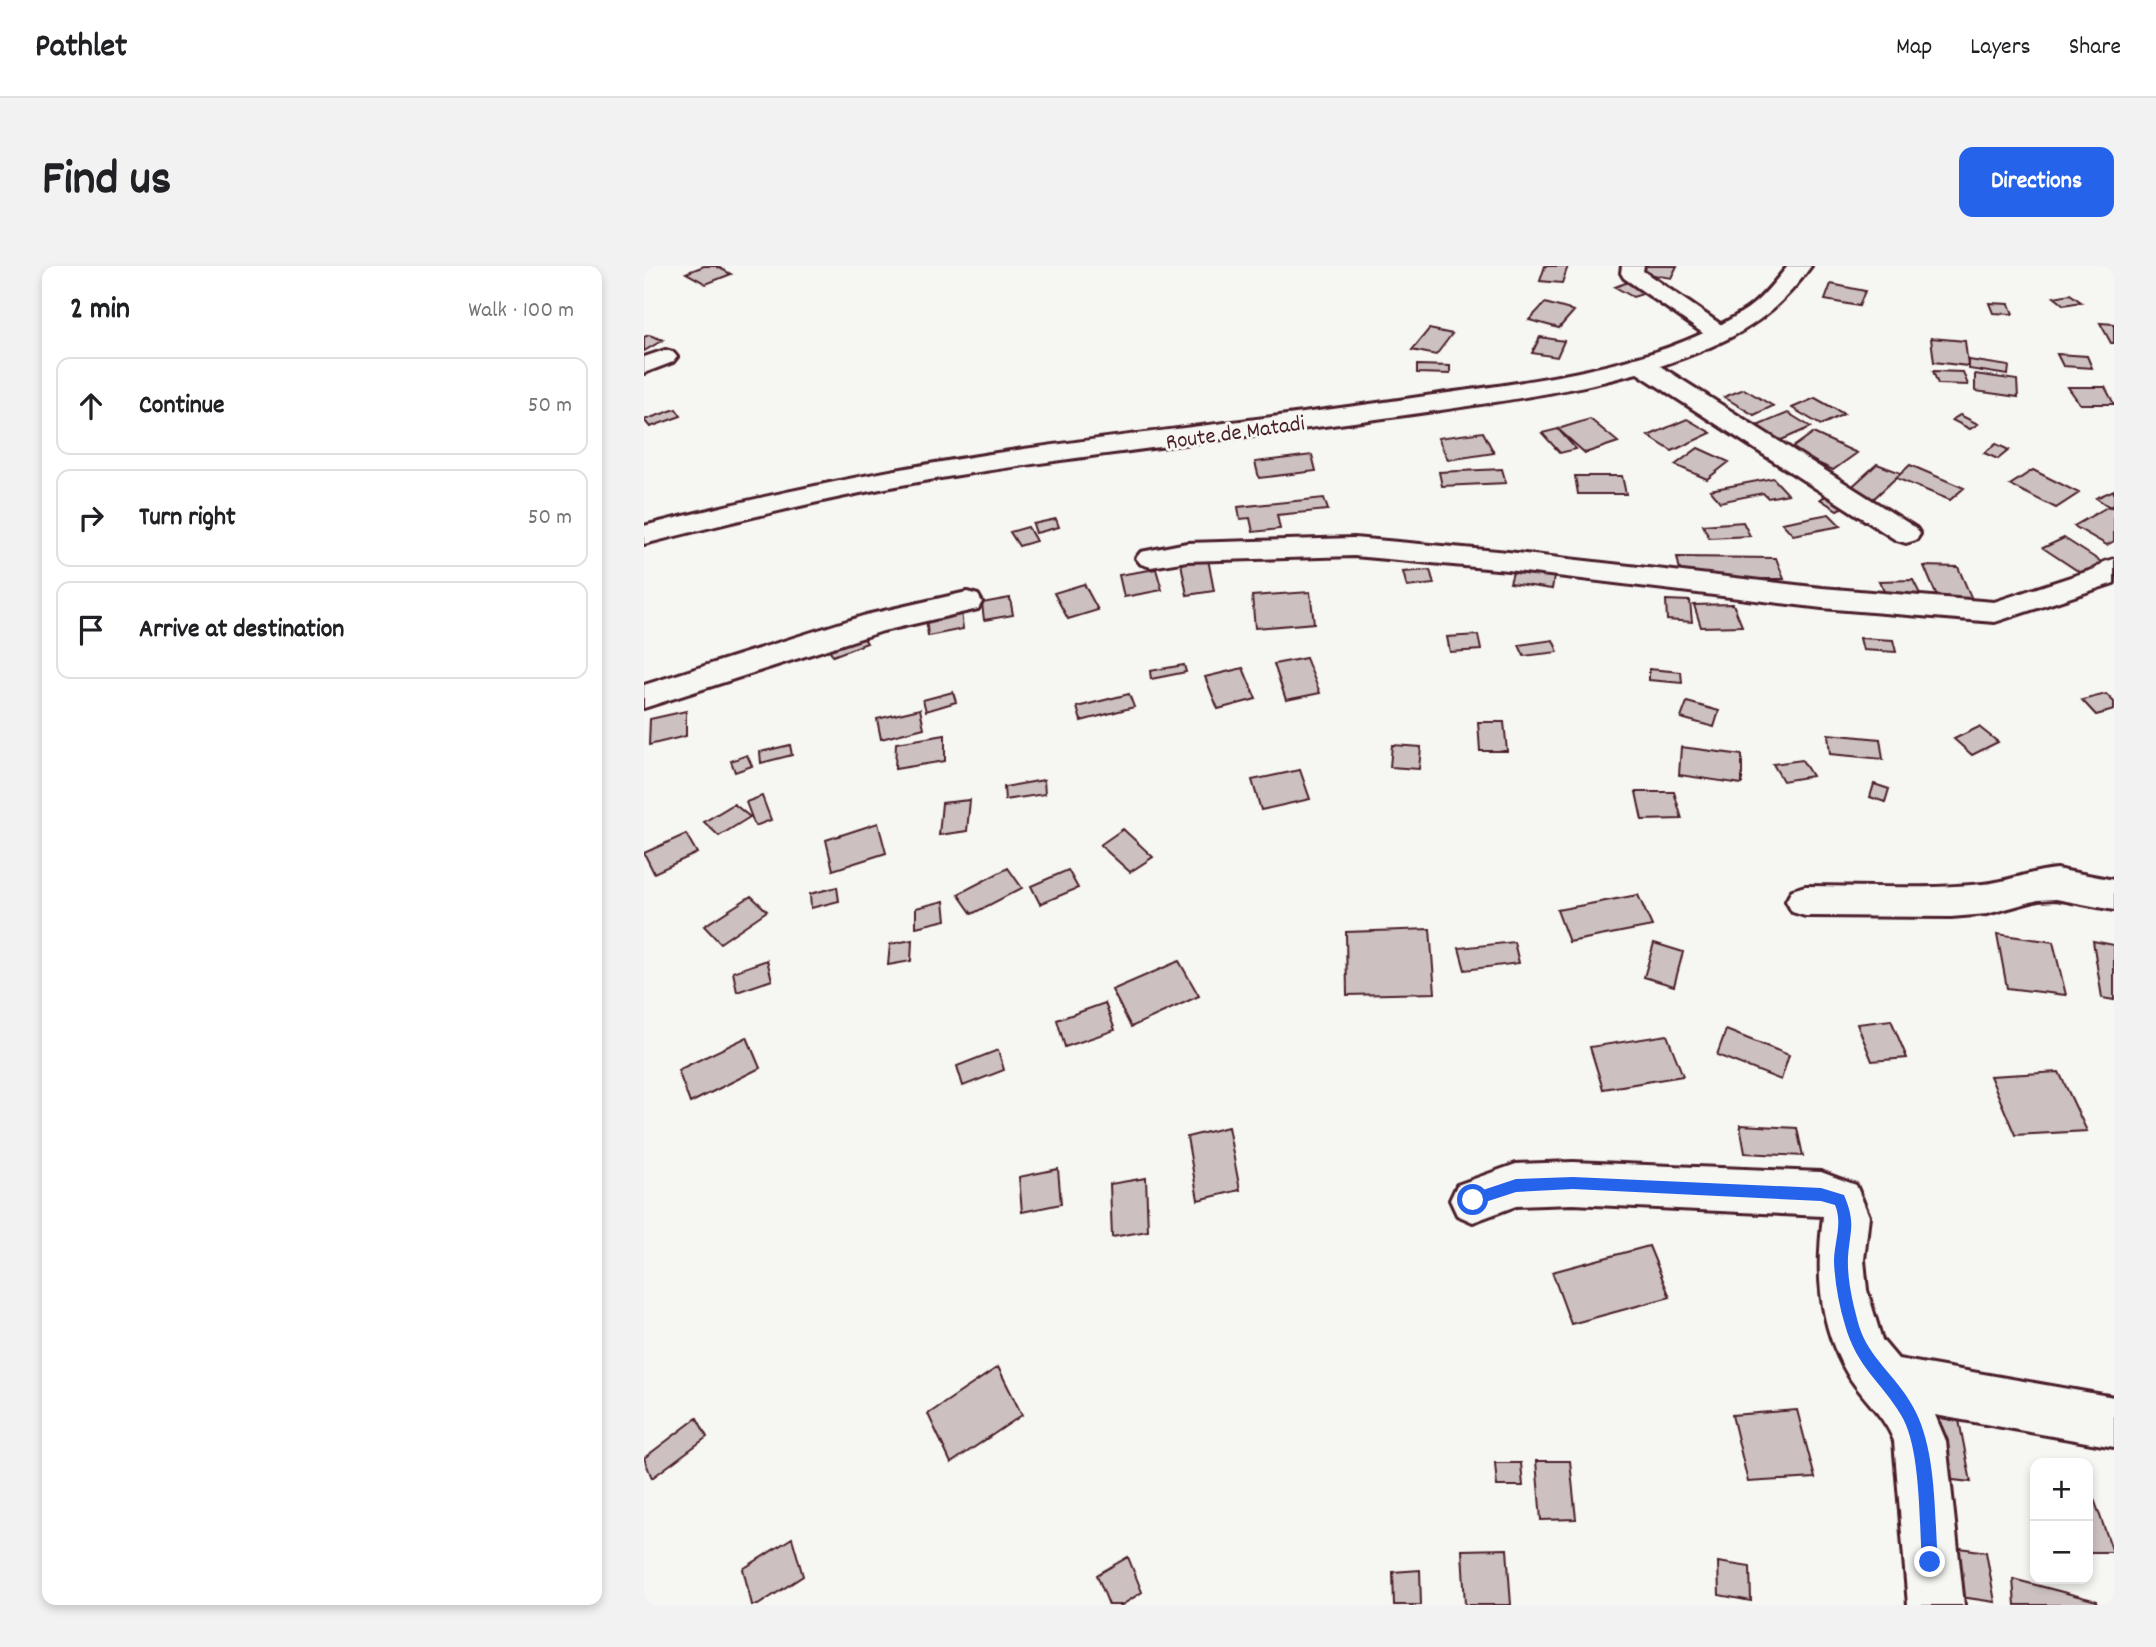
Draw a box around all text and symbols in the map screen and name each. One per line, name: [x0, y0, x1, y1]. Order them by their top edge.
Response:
text: Pathlet: [35, 25, 127, 72]
text: Map: [1896, 31, 1932, 65]
text: Layers: [1970, 31, 2031, 65]
text: Share: [2069, 31, 2121, 65]
text: Find us: [42, 147, 171, 217]
button: Directions: [1959, 147, 2114, 217]
text: 2 min: [70, 290, 130, 333]
text: Walk · 100 m: [468, 295, 574, 328]
icon: ahead: [72, 387, 110, 425]
text: Continue: [139, 388, 224, 425]
text: 50 m: [528, 390, 572, 423]
street label: Route de Matadi: [1164, 408, 1307, 461]
icon: right: [72, 499, 110, 537]
text: Turn right: [139, 500, 236, 537]
text: 50 m: [528, 502, 572, 535]
icon: arrive: [72, 611, 110, 649]
text: Arrive at destination: [139, 612, 344, 649]
route start: [1457, 1184, 1488, 1215]
map controls: [2030, 1458, 2093, 1584]
button: +: [2030, 1458, 2093, 1521]
button: −: [2030, 1521, 2093, 1584]
route end: [1914, 1546, 1945, 1577]

